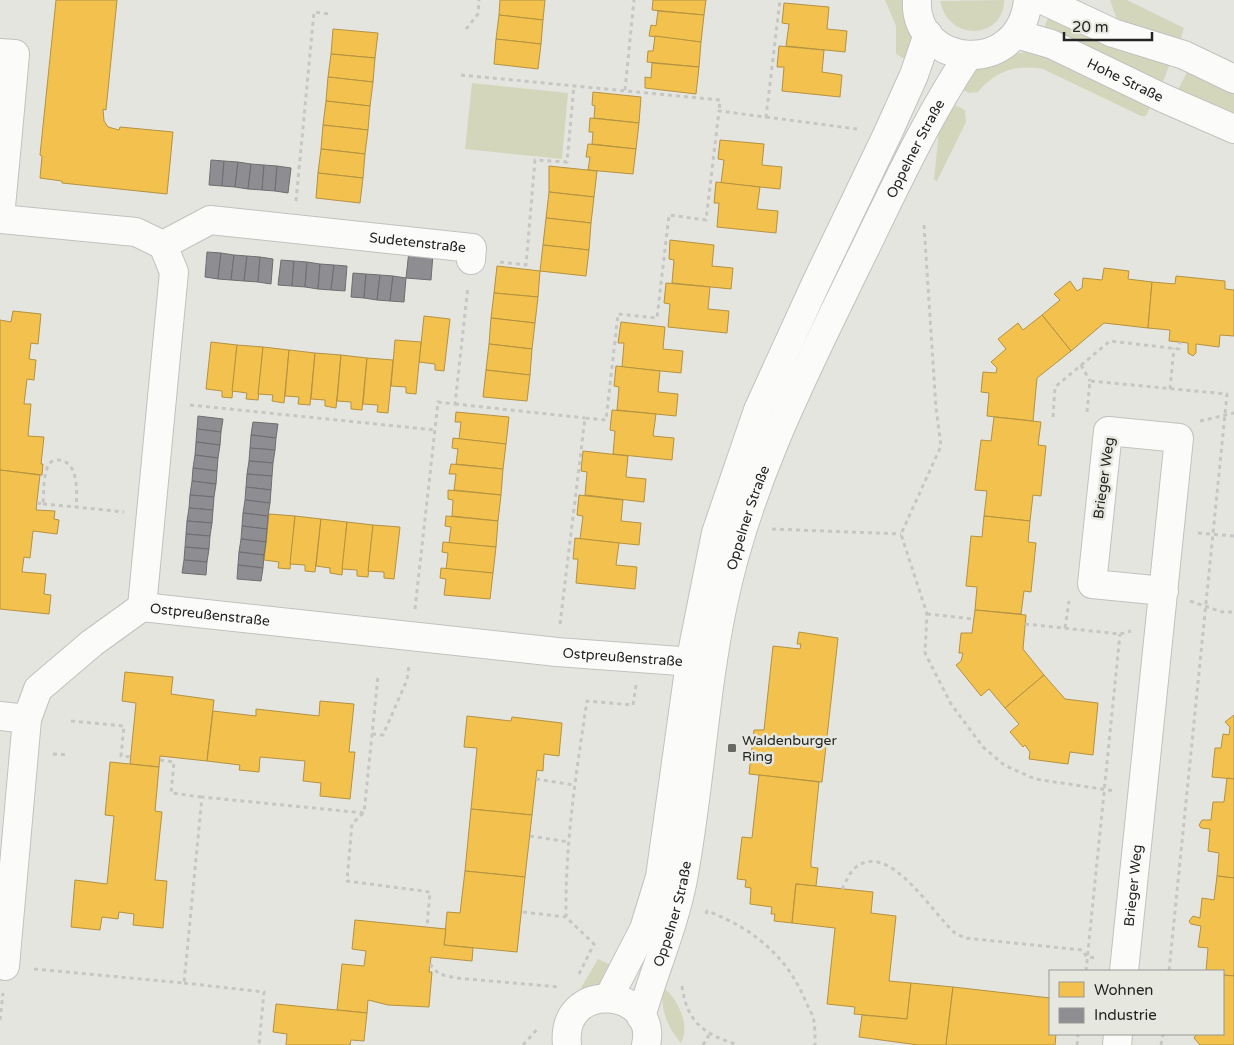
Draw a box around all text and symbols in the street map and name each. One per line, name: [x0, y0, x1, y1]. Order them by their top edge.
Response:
scale bar: [1064, 10, 1152, 42]
text: 20 m: [1072, 18, 1109, 36]
street label: Hohe Straße: [1085, 54, 1166, 105]
street label: Oppelner Straße: [882, 96, 948, 201]
street label: Sudetenstraße: [368, 229, 467, 256]
street label: Brieger Weg: [1090, 436, 1118, 520]
street label: Oppelner Straße: [723, 463, 773, 572]
street label: Ostpreußenstraße: [149, 599, 271, 629]
street label: Ostpreußenstraße: [562, 644, 684, 670]
place label: Waldenburger Ring: [742, 732, 838, 765]
marker: Waldenburger Ring: [726, 742, 738, 754]
street label: Brieger Weg: [1120, 844, 1146, 927]
street label: Oppelner Straße: [649, 859, 695, 969]
legend: [1049, 970, 1224, 1035]
text: Wohnen: [1094, 981, 1154, 999]
text: Industrie: [1094, 1006, 1157, 1024]

